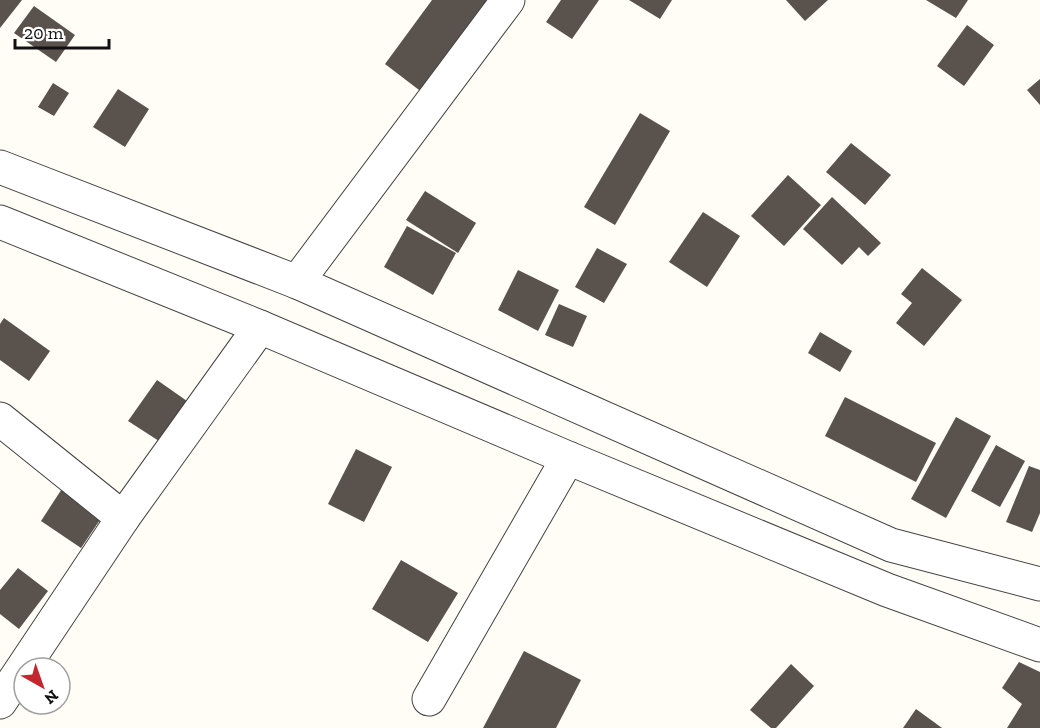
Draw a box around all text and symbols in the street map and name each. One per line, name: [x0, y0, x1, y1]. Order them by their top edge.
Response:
scale bar: [15, 12, 110, 50]
text: 20 m: [24, 22, 64, 44]
north arrow: [12, 656, 72, 716]
text: N: [41, 686, 62, 708]

